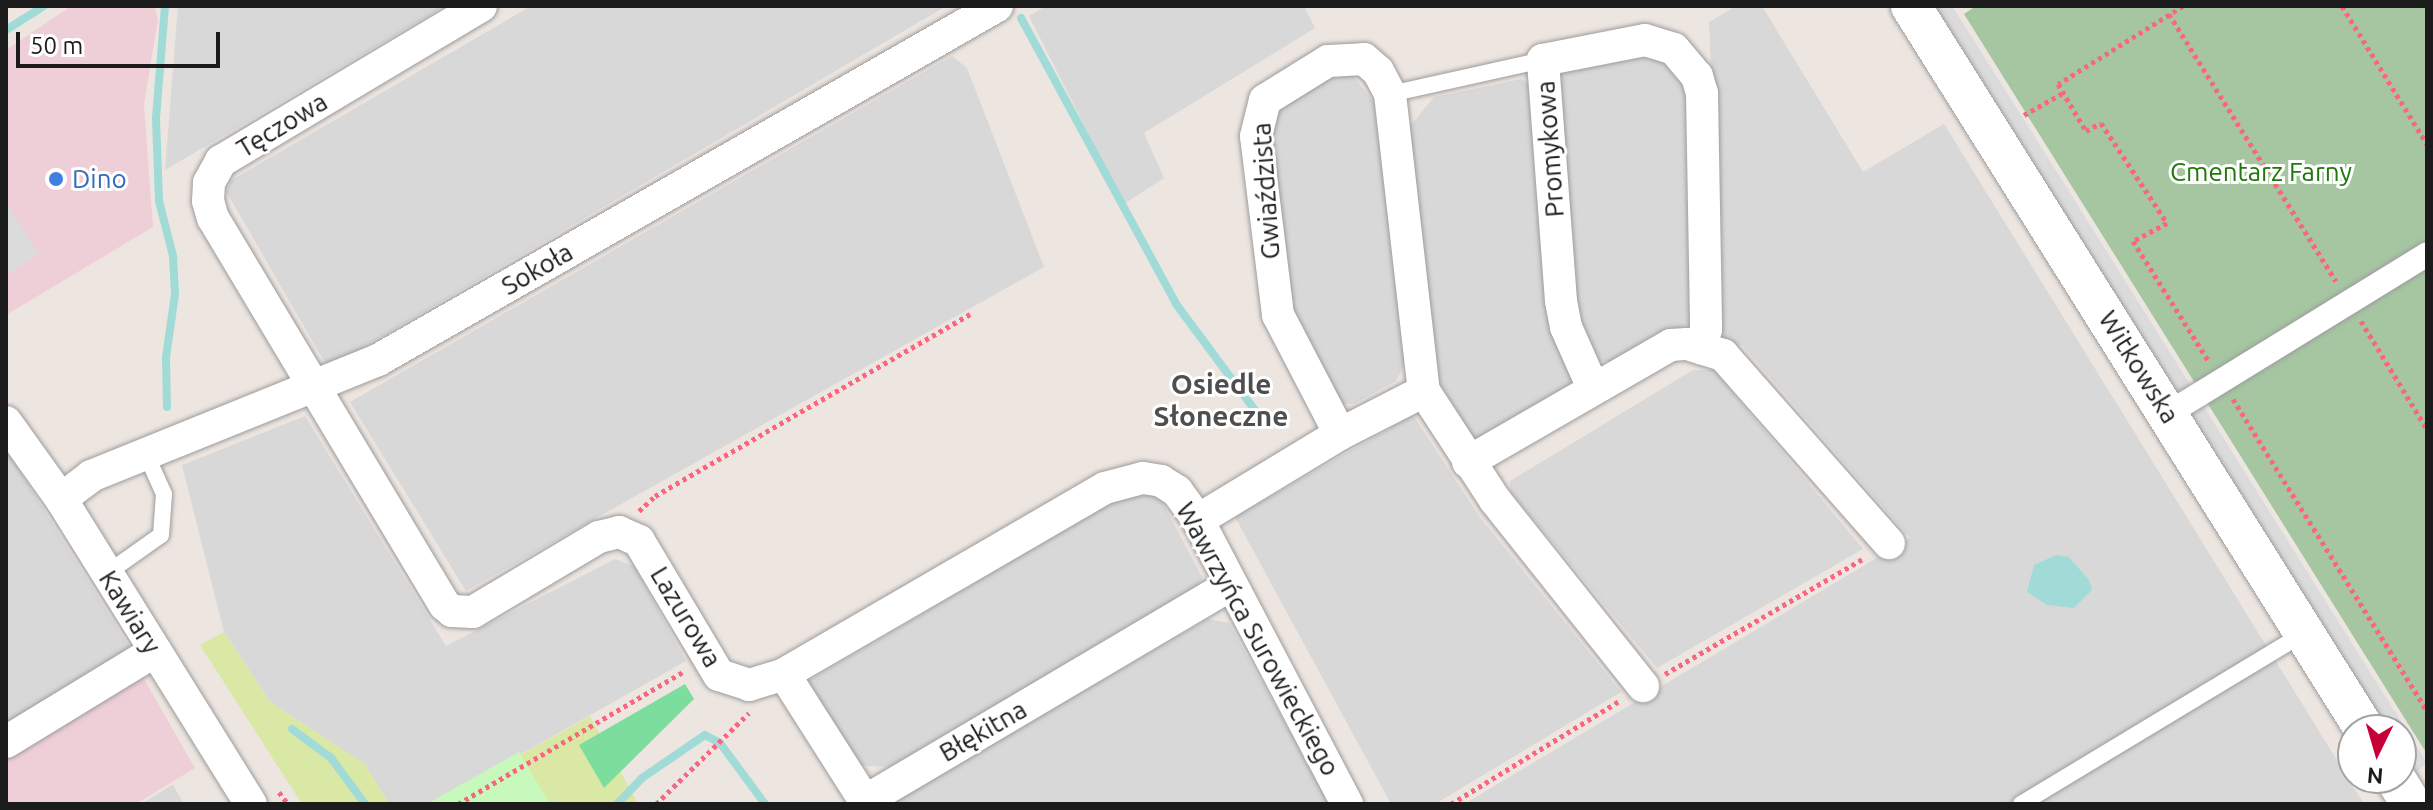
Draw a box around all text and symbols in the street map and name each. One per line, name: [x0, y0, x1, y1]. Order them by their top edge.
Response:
scale bar: [20, 16, 224, 66]
text: 50 m: [30, 32, 83, 59]
street label: Promykowa: [1530, 80, 1570, 218]
street label: Tęczowa: [231, 86, 333, 164]
street label: Gwiaździsta: [1246, 122, 1286, 260]
park label: Cmentarz Farny: [2170, 156, 2352, 188]
place label: Dino: [72, 163, 127, 195]
marker: Dino: [47, 170, 65, 188]
street label: Sokoła: [496, 236, 578, 302]
street label: Witkowska: [2092, 305, 2186, 429]
district label: Osiedle Słoneczne: [1154, 367, 1288, 433]
street label: Wawrzyńca Surowieckiego: [1170, 497, 1346, 781]
street label: Lazurowa: [644, 561, 728, 673]
street label: Kawiary: [92, 565, 168, 659]
street label: Błękitna: [934, 694, 1032, 768]
north arrow: [2337, 714, 2417, 794]
text: N: [2366, 763, 2384, 790]

